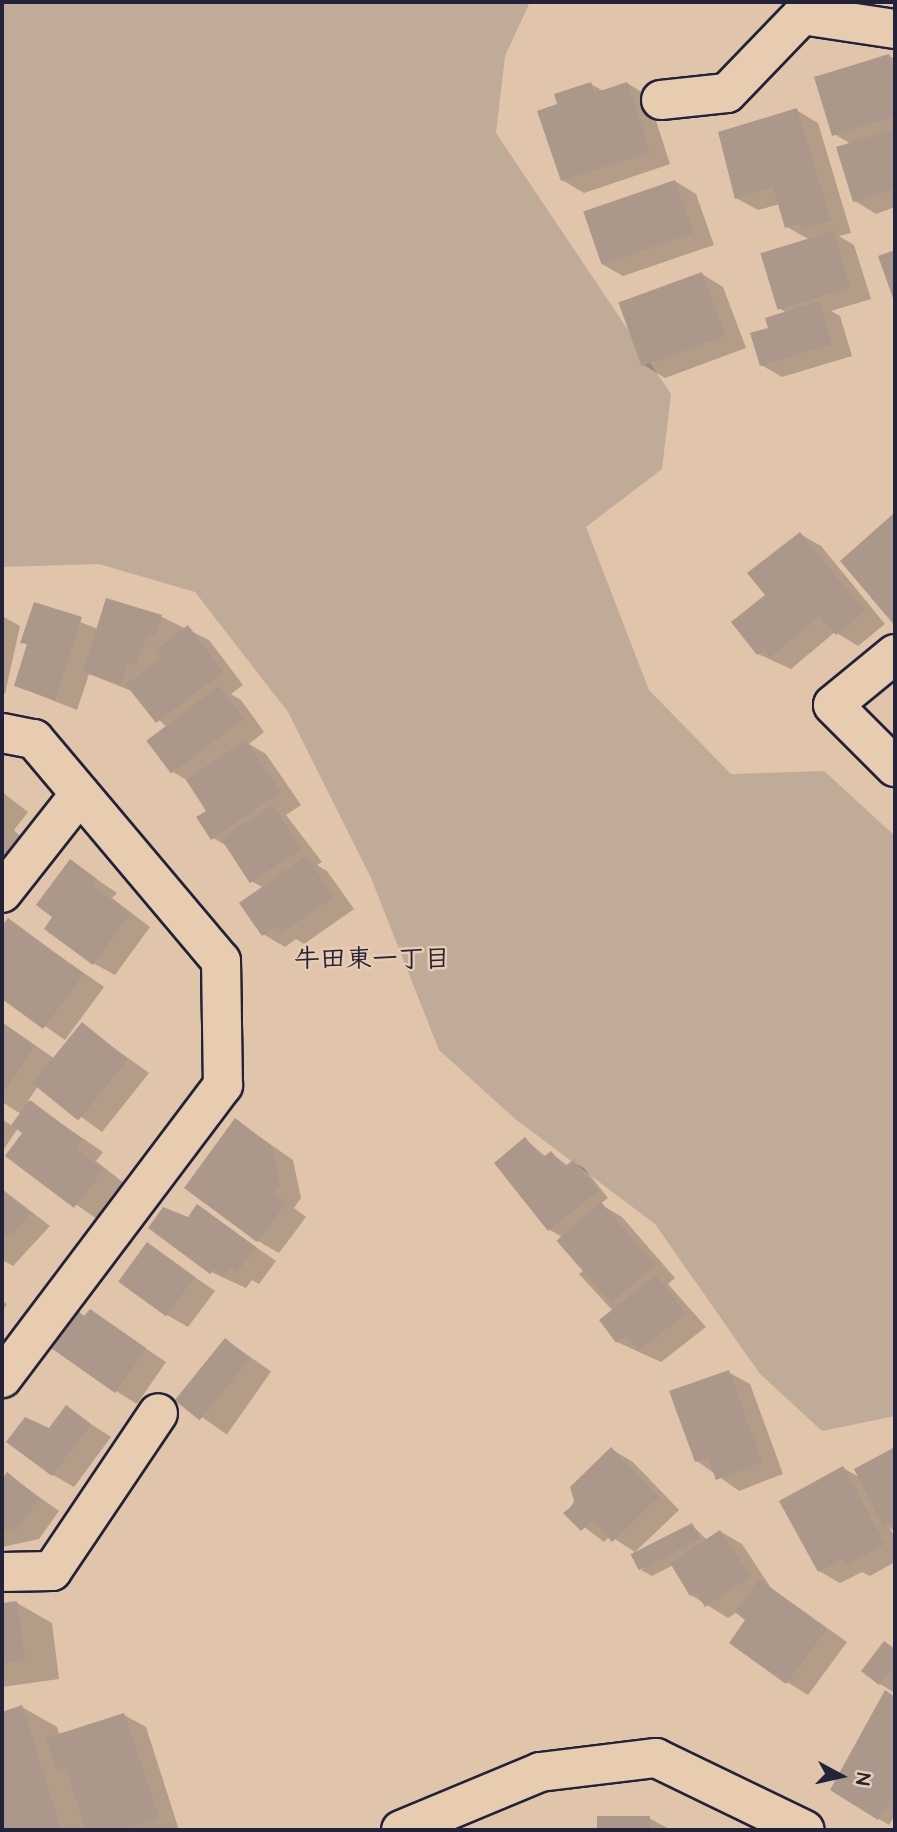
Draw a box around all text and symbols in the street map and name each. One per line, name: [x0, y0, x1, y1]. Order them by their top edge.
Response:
district label: 牛田東一丁目: [294, 944, 450, 976]
north arrow: [806, 1741, 876, 1811]
text: N: [848, 1771, 876, 1787]

